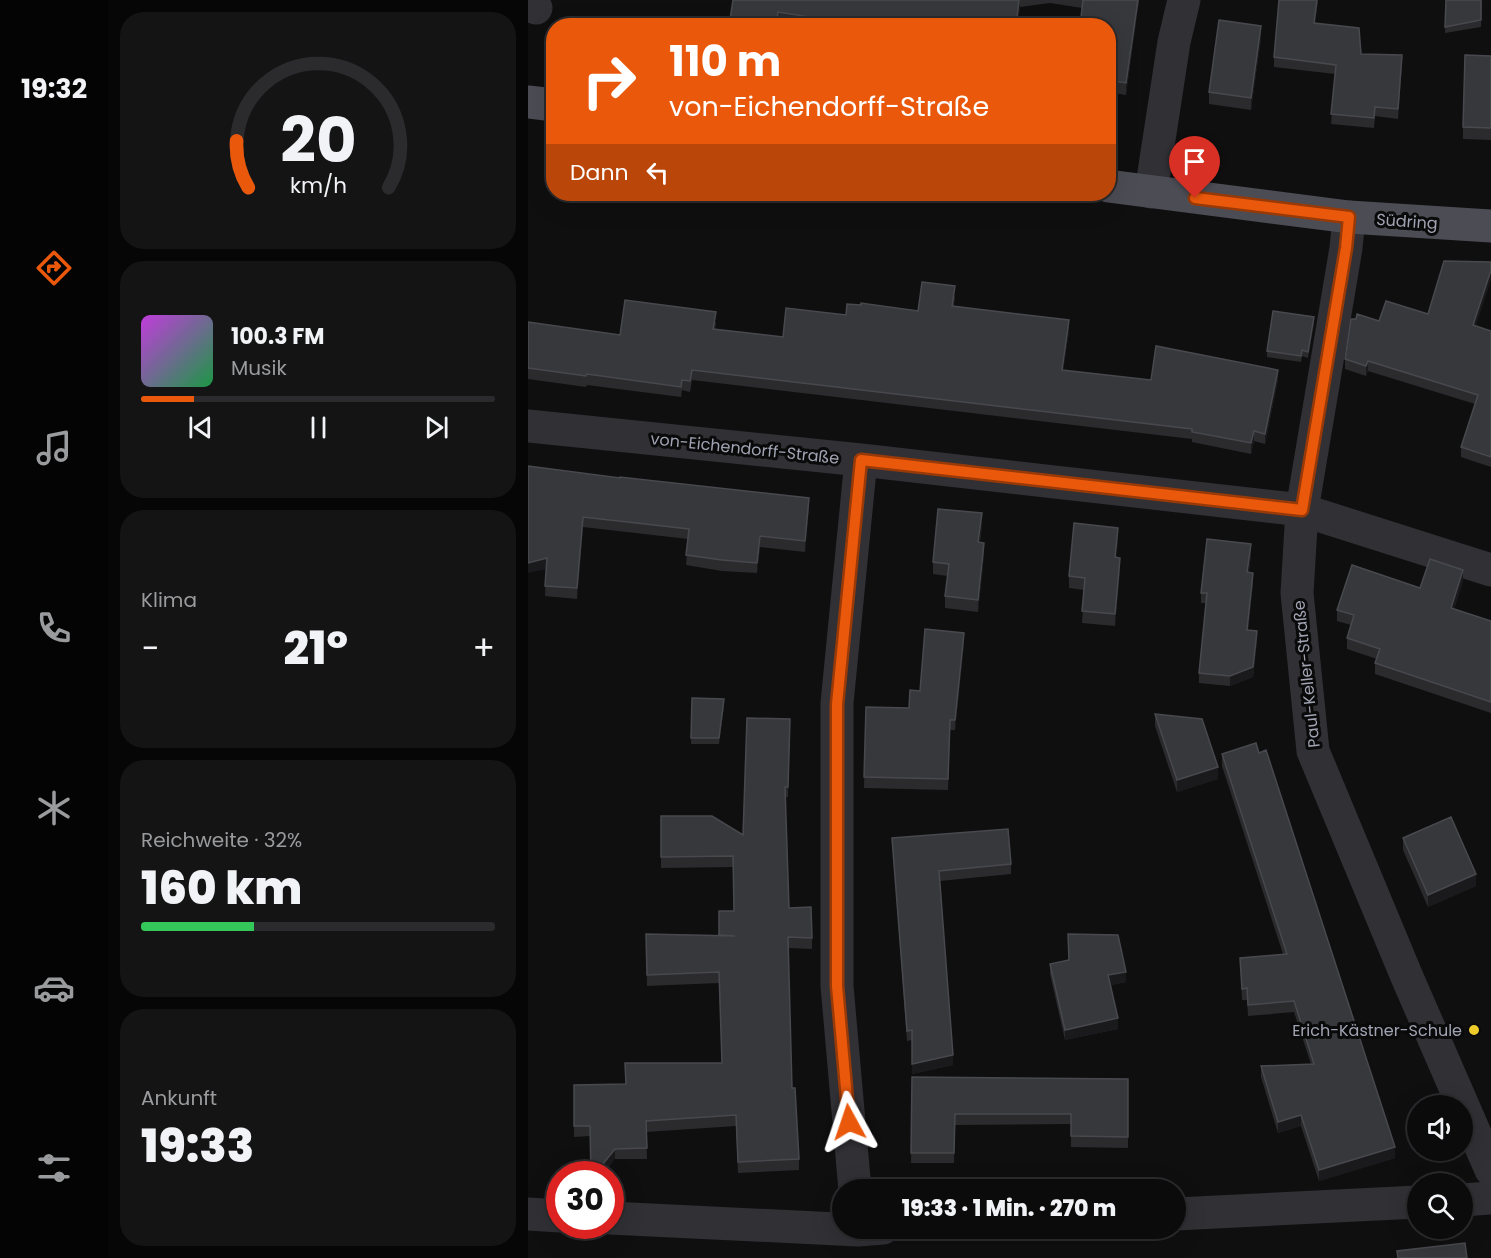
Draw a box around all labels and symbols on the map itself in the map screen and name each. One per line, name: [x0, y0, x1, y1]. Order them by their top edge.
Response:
pin: [1169, 136, 1220, 198]
street label: Südring: [1376, 208, 1438, 235]
street label: von-Eichendorff-Straße: [649, 427, 841, 470]
street label: Paul-Keller-Straße: [1287, 599, 1326, 749]
place label: Erich-Kästner-Schule: [1292, 1019, 1462, 1042]
marker: Erich-Kästner-Schule: [1467, 1023, 1481, 1037]
position arrow: [817, 1090, 881, 1154]
speed limit sign: 30: [546, 1161, 624, 1239]

